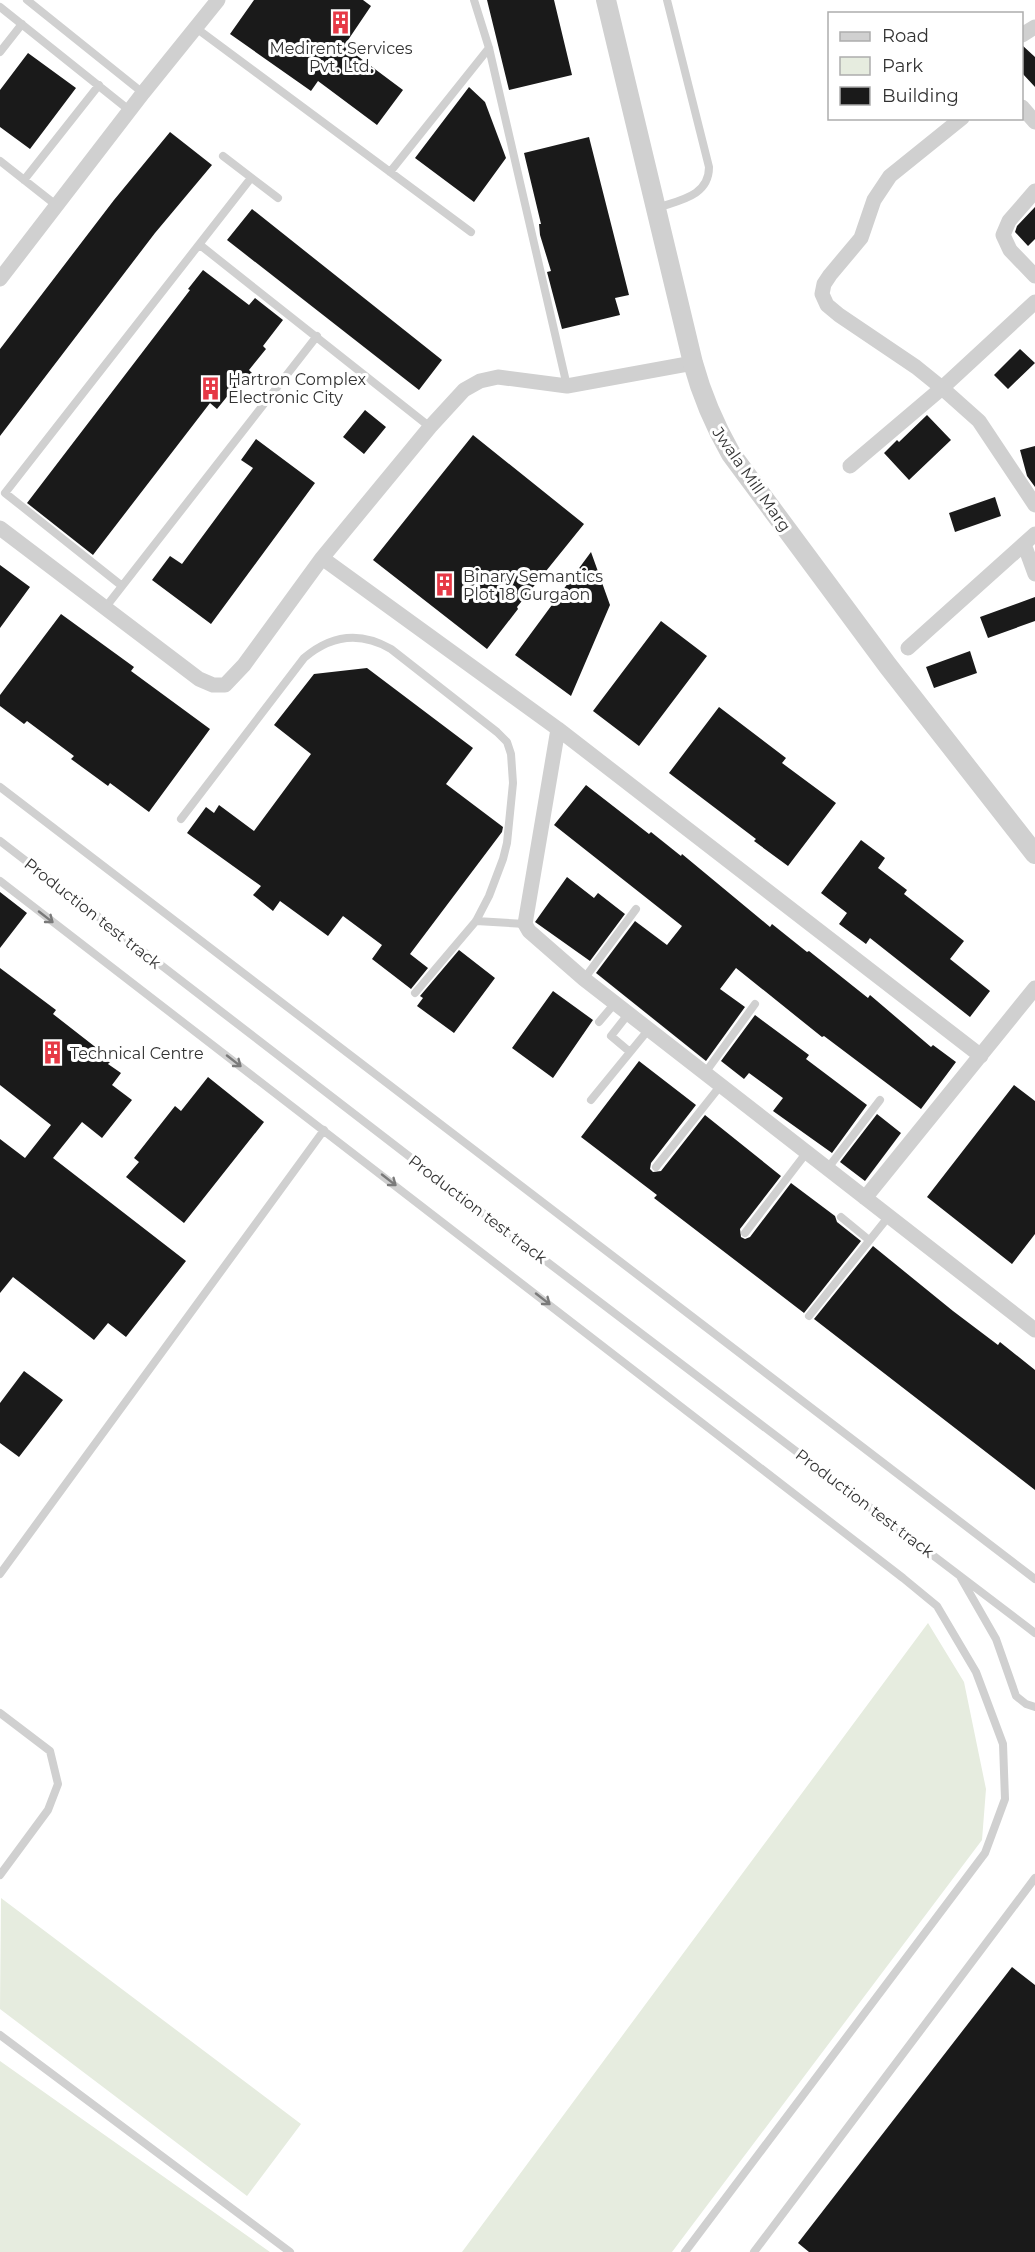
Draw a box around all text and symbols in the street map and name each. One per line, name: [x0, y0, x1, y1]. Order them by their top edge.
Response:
building icon: Medirent Services Pvt. Ltd.: [328, 10, 354, 36]
legend: [828, 12, 1023, 120]
text: Road: [882, 25, 929, 47]
place label: Medirent Services Pvt. Ltd.: [270, 39, 413, 76]
text: Park: [882, 55, 923, 77]
text: Building: [882, 85, 959, 107]
place label: Hartron Complex Electronic City: [228, 370, 366, 407]
building icon: Hartron Complex Electronic City: [197, 375, 223, 401]
street label: Jwala Mill Marg: [708, 422, 795, 535]
place label: Binary Semantics Plot 18 Gurgaon: [463, 567, 603, 604]
building icon: Binary Semantics Plot 18 Gurgaon: [432, 572, 458, 598]
street label: Production test track: [20, 854, 165, 973]
one-way arrow: [38, 911, 54, 923]
building icon: Technical Centre: [39, 1040, 65, 1066]
place label: Technical Centre: [70, 1044, 204, 1063]
one-way arrow: [226, 1055, 242, 1068]
street label: Production test track: [405, 1151, 551, 1268]
one-way arrow: [381, 1174, 397, 1187]
one-way arrow: [535, 1293, 551, 1306]
street label: Production test track: [792, 1445, 938, 1562]

